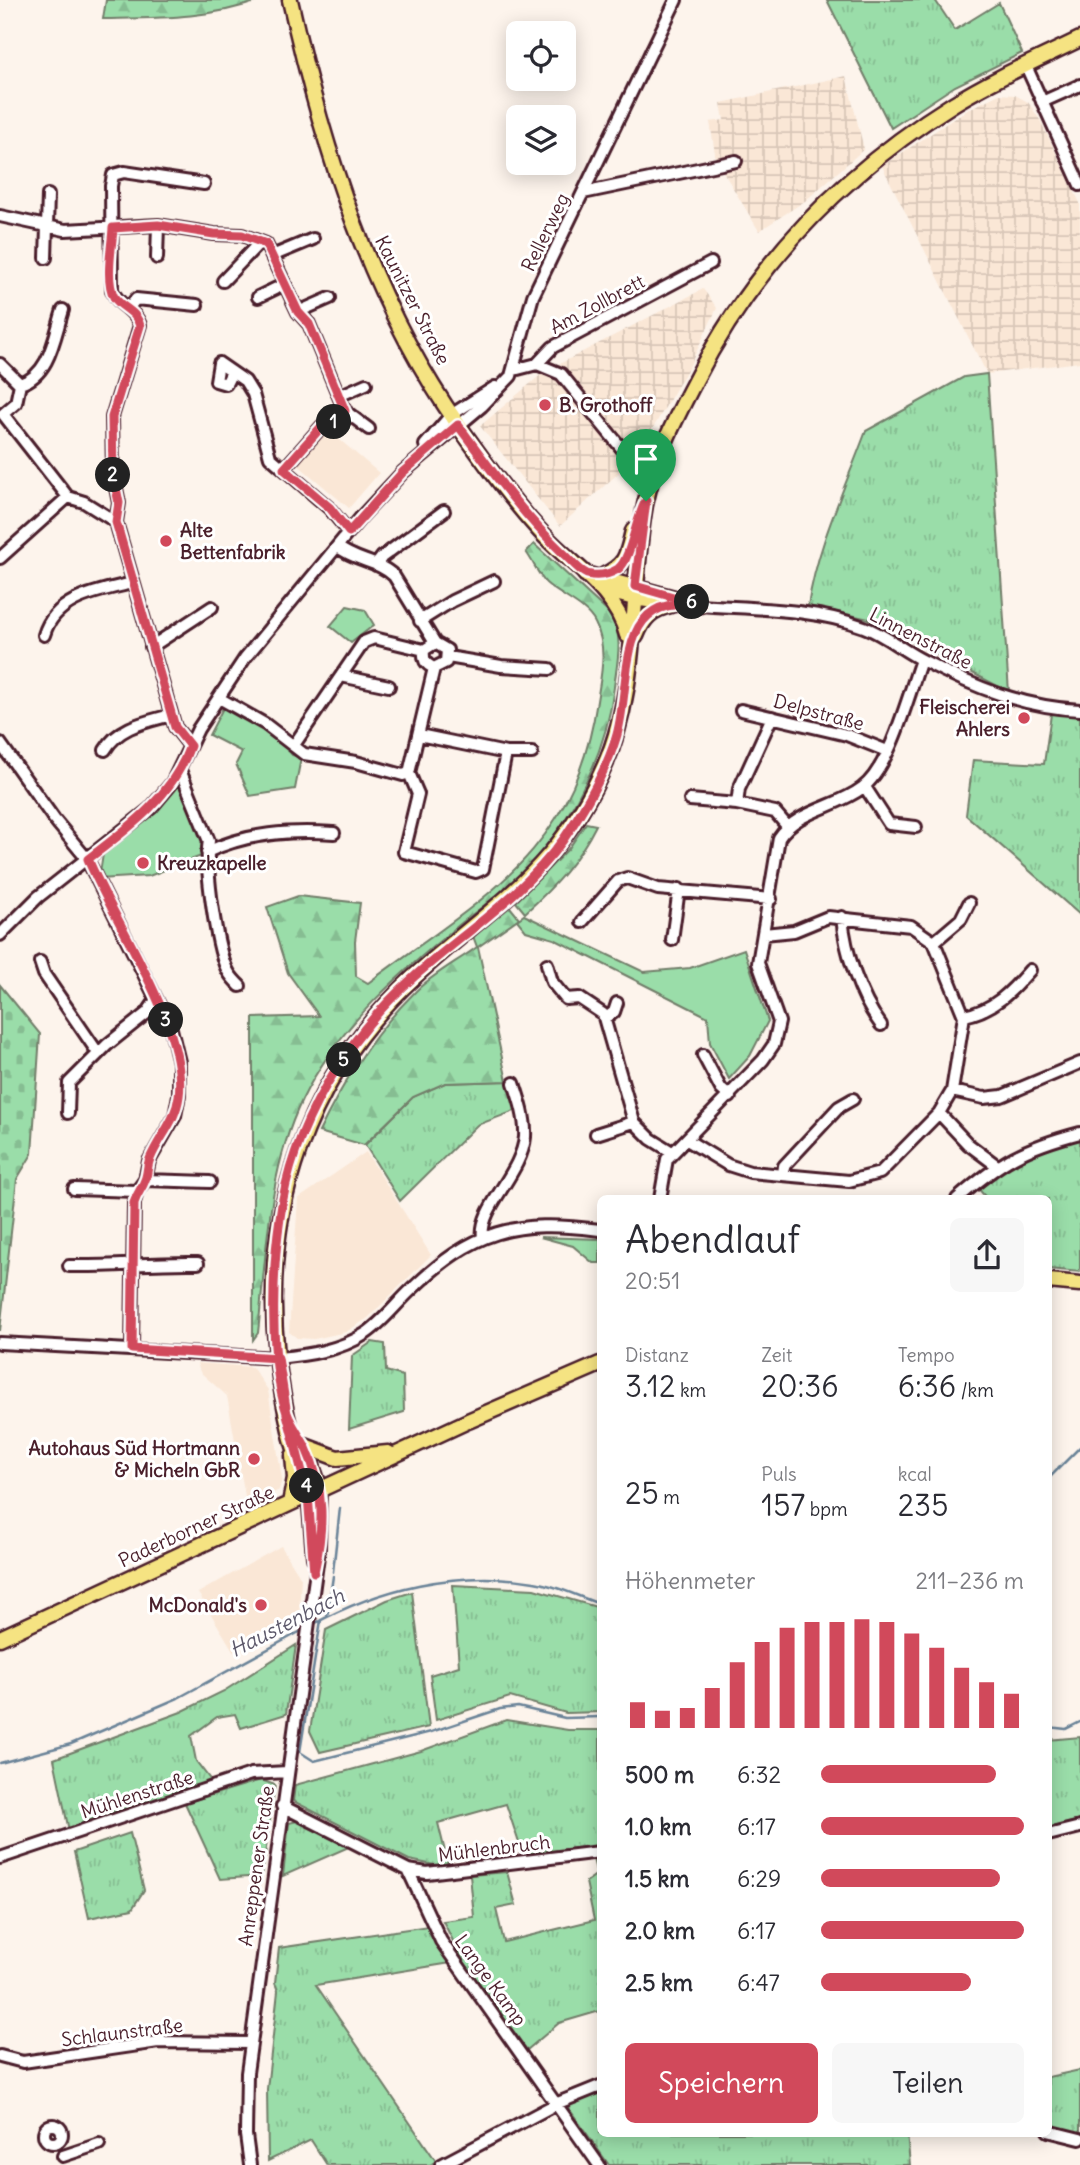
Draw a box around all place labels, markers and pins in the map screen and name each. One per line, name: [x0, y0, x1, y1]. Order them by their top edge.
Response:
place label: B. Grothoff: [559, 393, 653, 417]
marker: B. Grothoff: [537, 397, 553, 413]
pin: 1: [316, 404, 352, 440]
pin: [616, 429, 676, 501]
pin: 2: [96, 458, 130, 492]
place label: Alte Bettenfabrik: [180, 518, 286, 564]
marker: Alte Bettenfabrik: [158, 533, 174, 549]
pin: 6: [674, 584, 710, 620]
place label: Fleischerei Ahlers: [919, 695, 1010, 741]
marker: Fleischerei Ahlers: [1016, 710, 1032, 726]
place label: Kreuzkapelle: [157, 851, 267, 875]
marker: Kreuzkapelle: [135, 855, 151, 871]
pin: 3: [148, 1002, 184, 1038]
pin: 5: [326, 1042, 362, 1078]
place label: Autohaus Süd Hortmann & Micheln GbR: [28, 1436, 240, 1482]
marker: Autohaus Süd Hortmann & Micheln GbR: [246, 1451, 262, 1467]
pin: 4: [290, 1468, 324, 1504]
place label: McDonald's: [149, 1593, 247, 1617]
marker: McDonald's: [253, 1597, 269, 1613]

